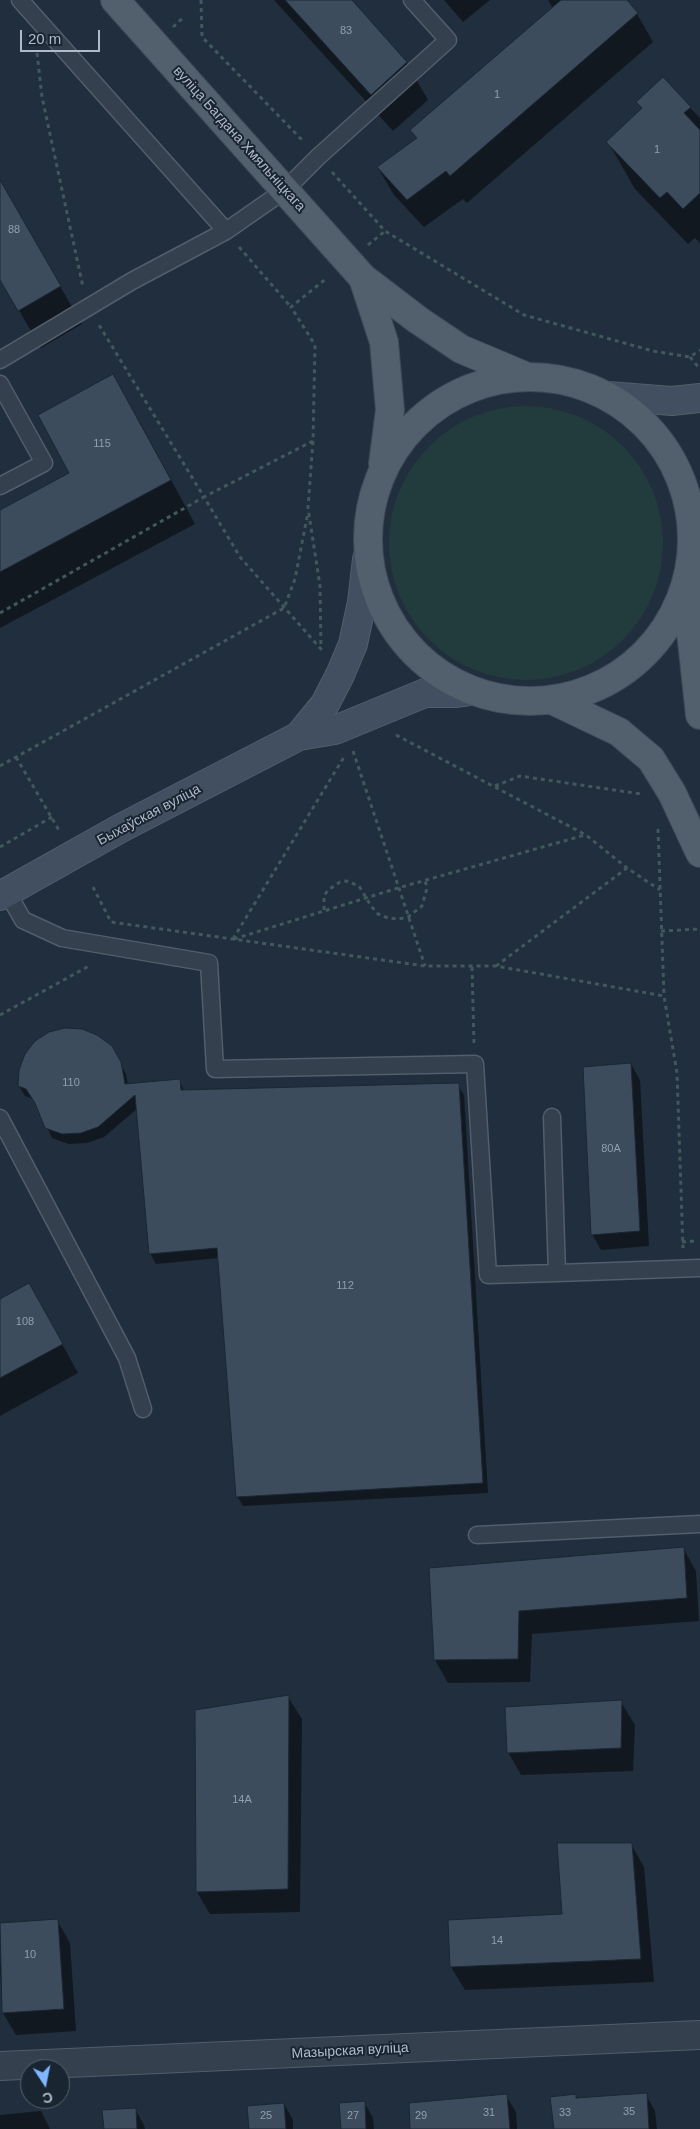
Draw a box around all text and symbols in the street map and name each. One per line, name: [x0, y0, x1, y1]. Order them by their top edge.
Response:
scale bar: [22, 20, 102, 52]
house number: 83: [340, 24, 352, 38]
text: 20 m: [28, 30, 61, 47]
street label: вуліца Багдана Хмяльніцкага: [169, 63, 309, 215]
house number: 1: [494, 88, 500, 102]
house number: 1: [654, 143, 660, 157]
house number: 88: [8, 223, 20, 237]
house number: 115: [93, 437, 111, 451]
street label: Быхаўская вуліца: [95, 781, 203, 849]
house number: 110: [62, 1076, 80, 1090]
house number: 80А: [601, 1142, 621, 1156]
house number: 112: [336, 1279, 354, 1293]
house number: 108: [16, 1315, 34, 1329]
house number: 14А: [232, 1793, 252, 1807]
house number: 14: [491, 1934, 503, 1948]
house number: 10: [24, 1948, 36, 1962]
street label: Мазырская вуліца: [291, 2040, 409, 2062]
north arrow: [20, 2059, 70, 2109]
text: С: [41, 2089, 54, 2107]
house number: 35: [623, 2105, 635, 2119]
house number: 31: [483, 2106, 495, 2120]
house number: 33: [559, 2106, 571, 2120]
house number: 25: [260, 2109, 272, 2123]
house number: 27: [347, 2109, 359, 2123]
house number: 29: [415, 2109, 427, 2123]

